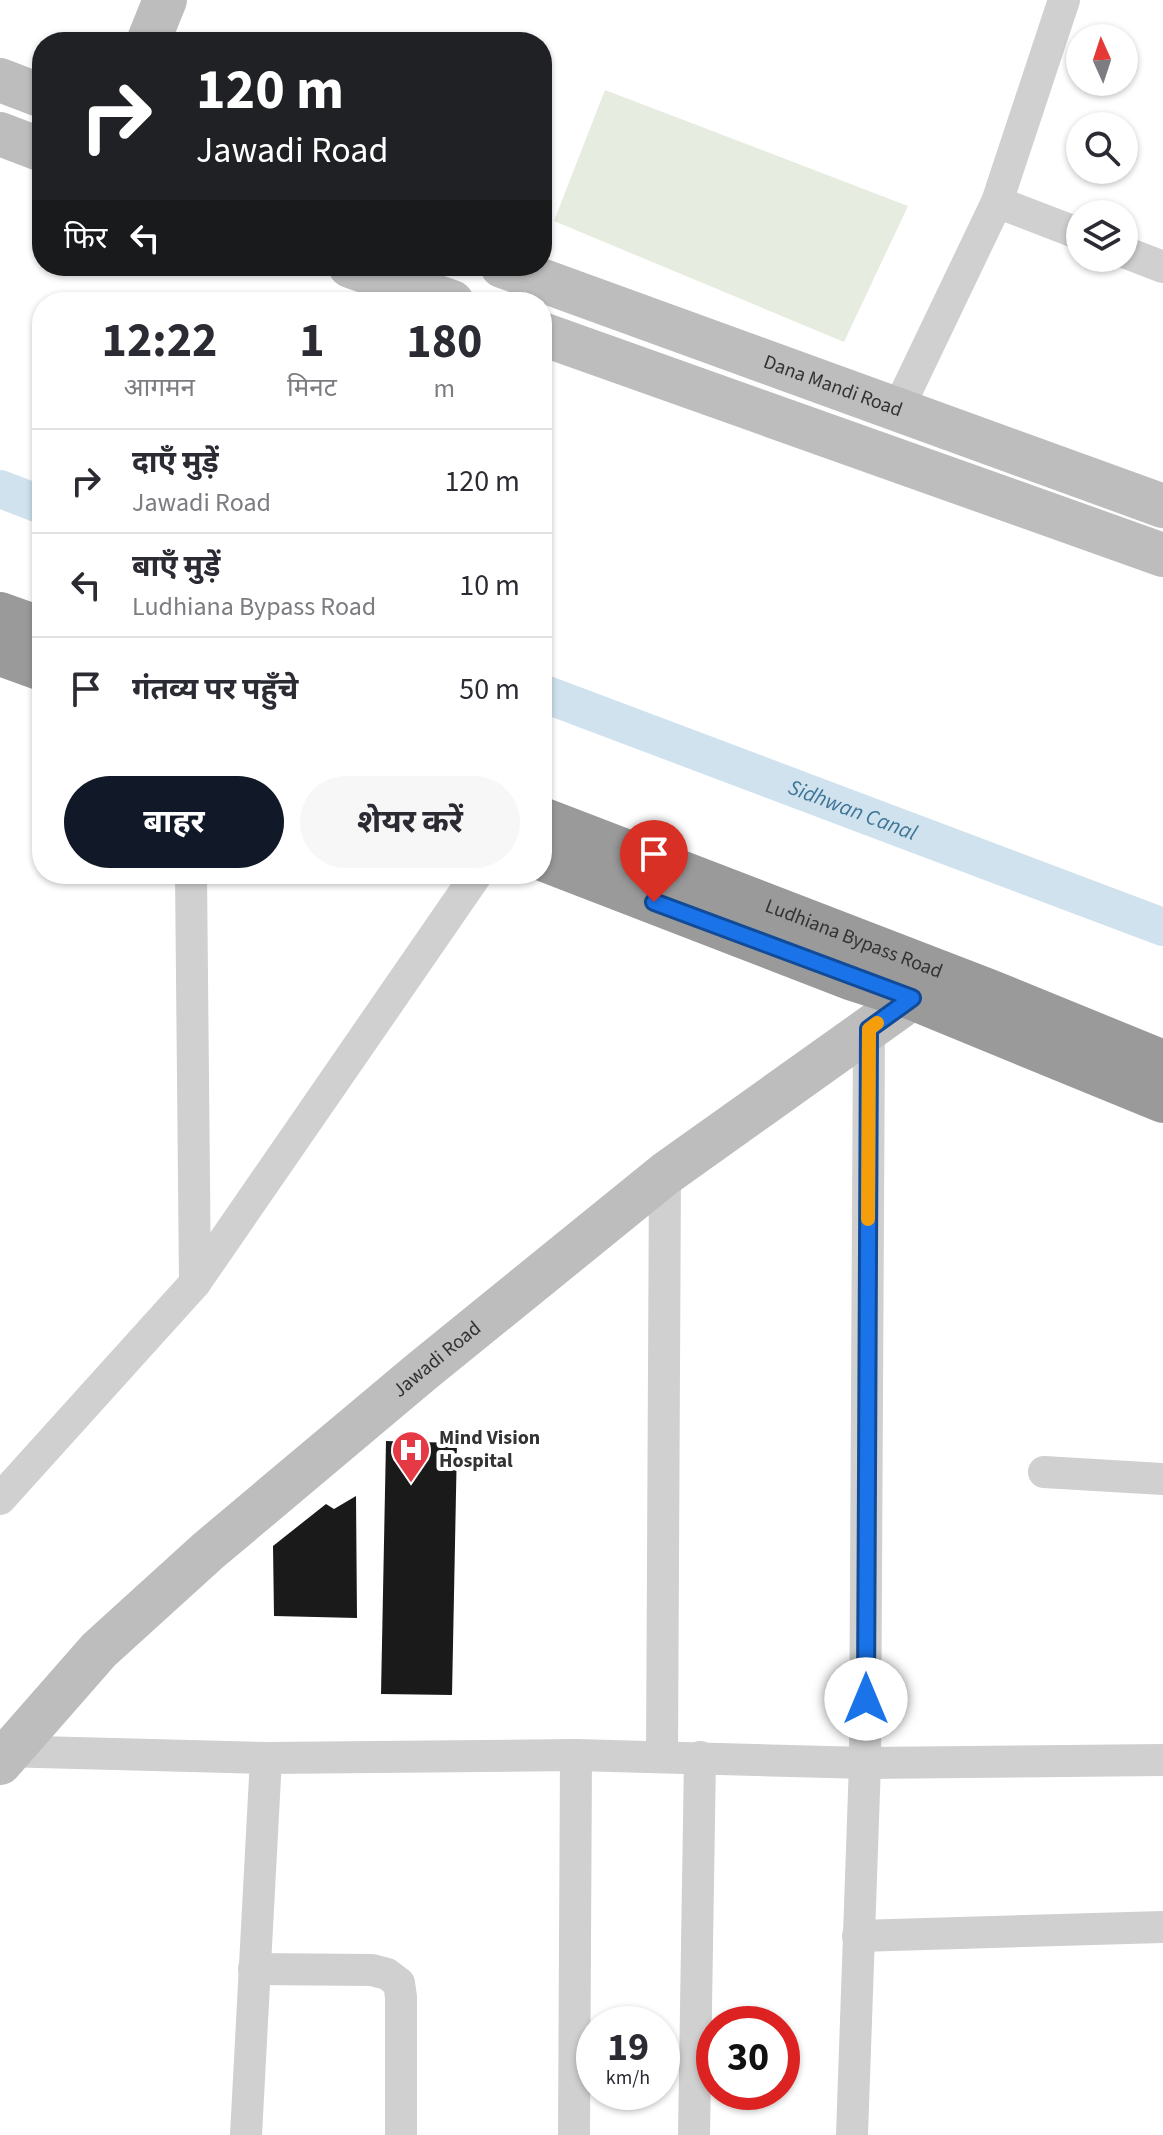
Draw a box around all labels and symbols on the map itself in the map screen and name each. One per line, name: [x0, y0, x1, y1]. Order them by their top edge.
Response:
north arrow: [1066, 24, 1138, 96]
street label: Dana Mandi Road: [759, 348, 906, 424]
water label: Sidhwan Canal: [784, 771, 922, 849]
pin: [620, 820, 688, 902]
street label: Ludhiana Bypass Road: [761, 892, 946, 986]
street label: Jawadi Road: [387, 1315, 487, 1404]
place label: Mind Vision Hospital: [439, 1424, 540, 1475]
hospital icon: Mind Vision Hospital: [390, 1429, 432, 1484]
position arrow: [824, 1657, 908, 1741]
speed limit sign: 30: [696, 2006, 800, 2110]

